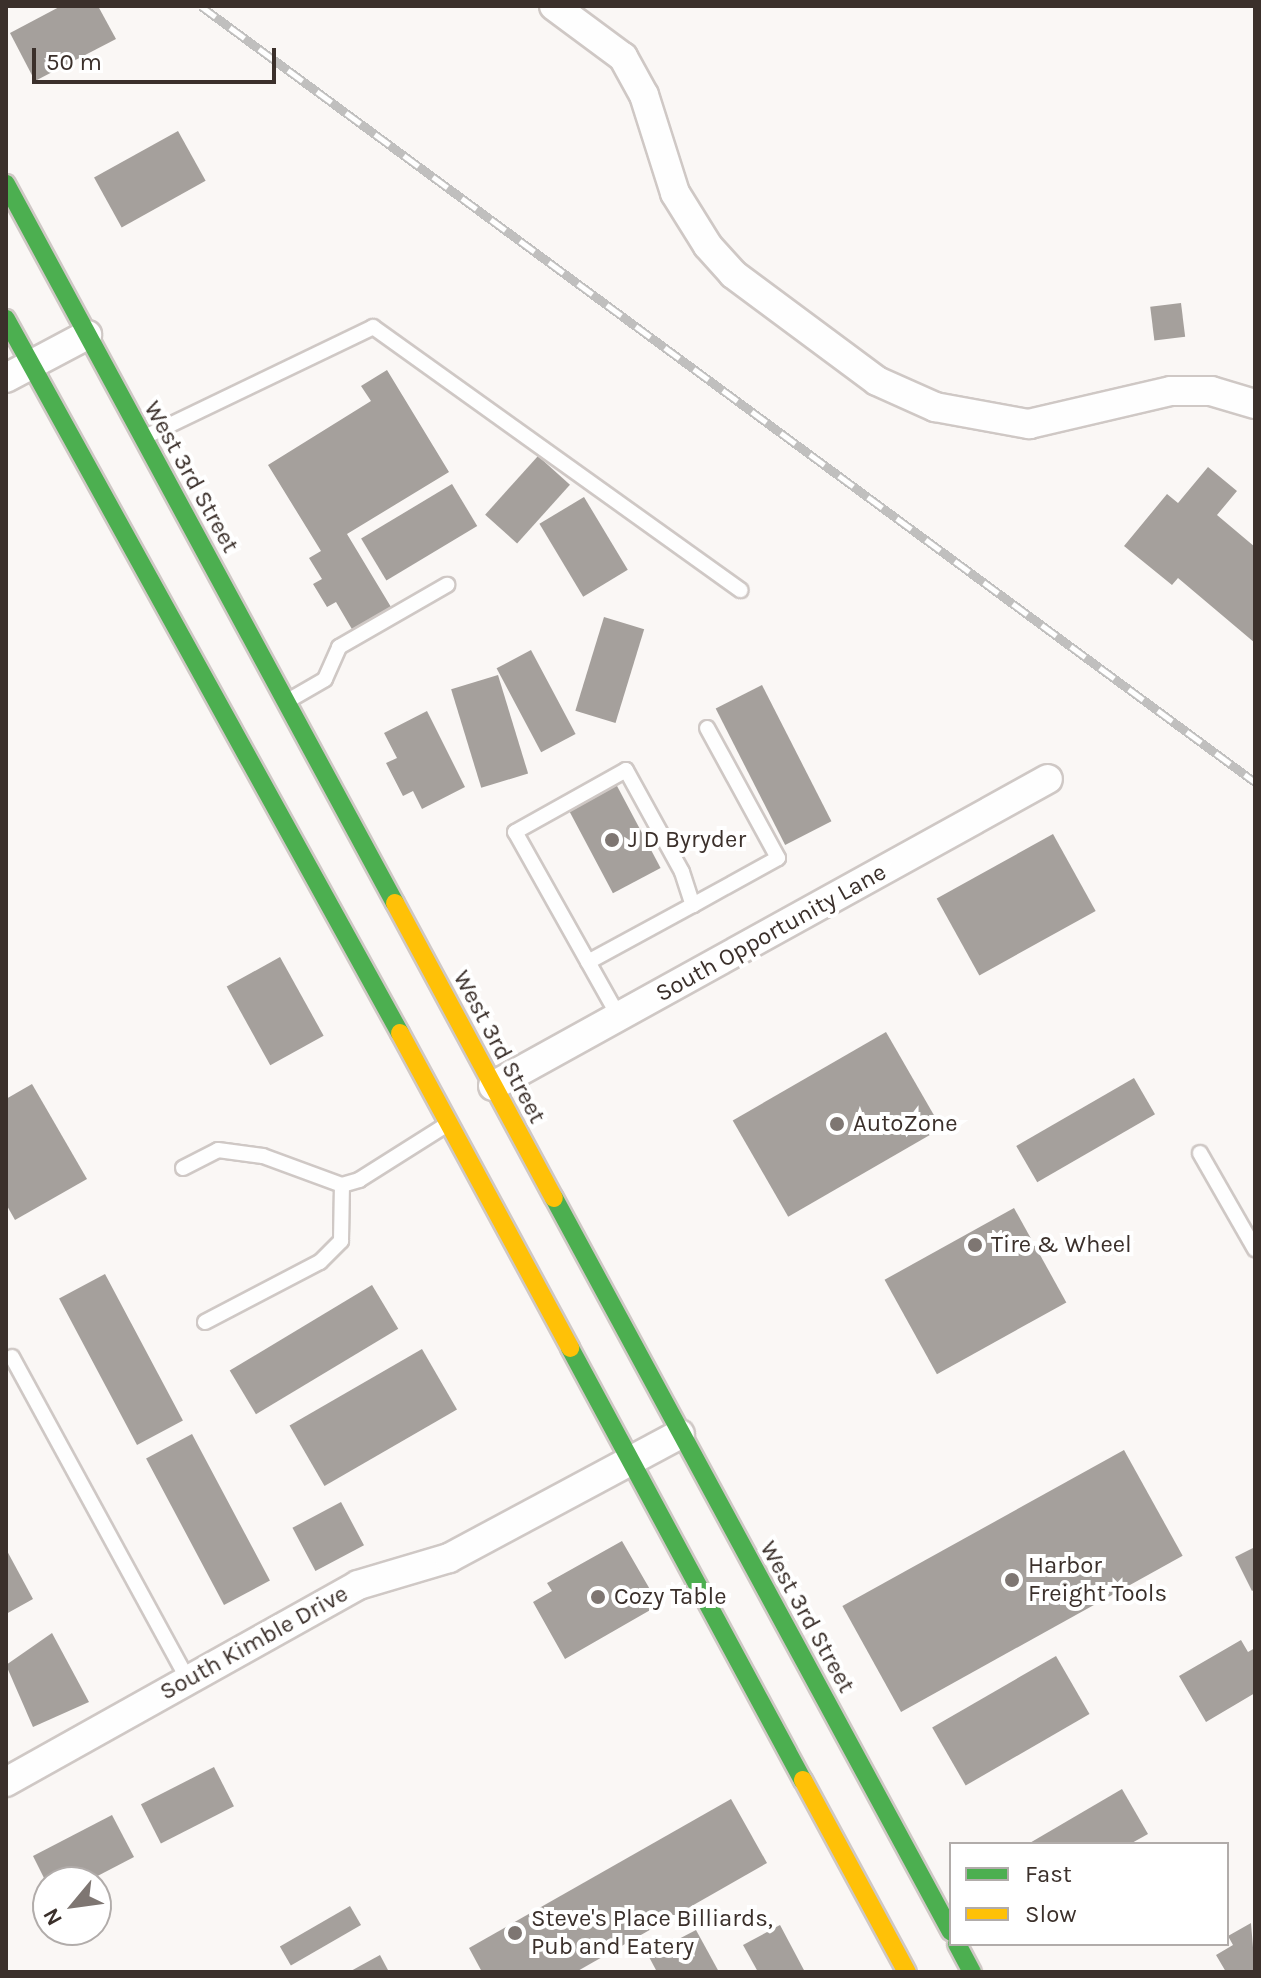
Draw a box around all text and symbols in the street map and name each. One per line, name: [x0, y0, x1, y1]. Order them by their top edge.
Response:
scale bar: [36, 32, 280, 82]
text: 50 m: [46, 48, 102, 76]
street label: West 3rd Street: [137, 396, 245, 558]
place label: J D Byryder: [628, 826, 746, 854]
marker: J D Byryder: [603, 831, 621, 849]
street label: South Opportunity Lane: [651, 858, 891, 1008]
street label: West 3rd Street: [447, 966, 551, 1128]
place label: AutoZone: [853, 1110, 958, 1138]
marker: AutoZone: [828, 1115, 846, 1133]
place label: Tire & Wheel: [991, 1231, 1132, 1259]
marker: Tire & Wheel: [966, 1236, 984, 1254]
street label: West 3rd Street: [753, 1536, 861, 1698]
place label: Harbor Freight Tools: [1028, 1552, 1167, 1608]
marker: Harbor Freight Tools: [1003, 1571, 1021, 1589]
street label: South Kimble Drive: [155, 1579, 353, 1707]
place label: Cozy Table: [614, 1583, 726, 1611]
marker: Cozy Table: [589, 1588, 607, 1606]
legend: [949, 1842, 1229, 1946]
text: Fast: [1025, 1860, 1072, 1888]
north arrow: [32, 1866, 112, 1946]
text: Slow: [1025, 1900, 1077, 1928]
text: N: [38, 1903, 68, 1930]
place label: Steve's Place Billiards, Pub and Eatery: [531, 1905, 773, 1961]
marker: Steve's Place Billiards, Pub and Eatery: [506, 1924, 524, 1942]

